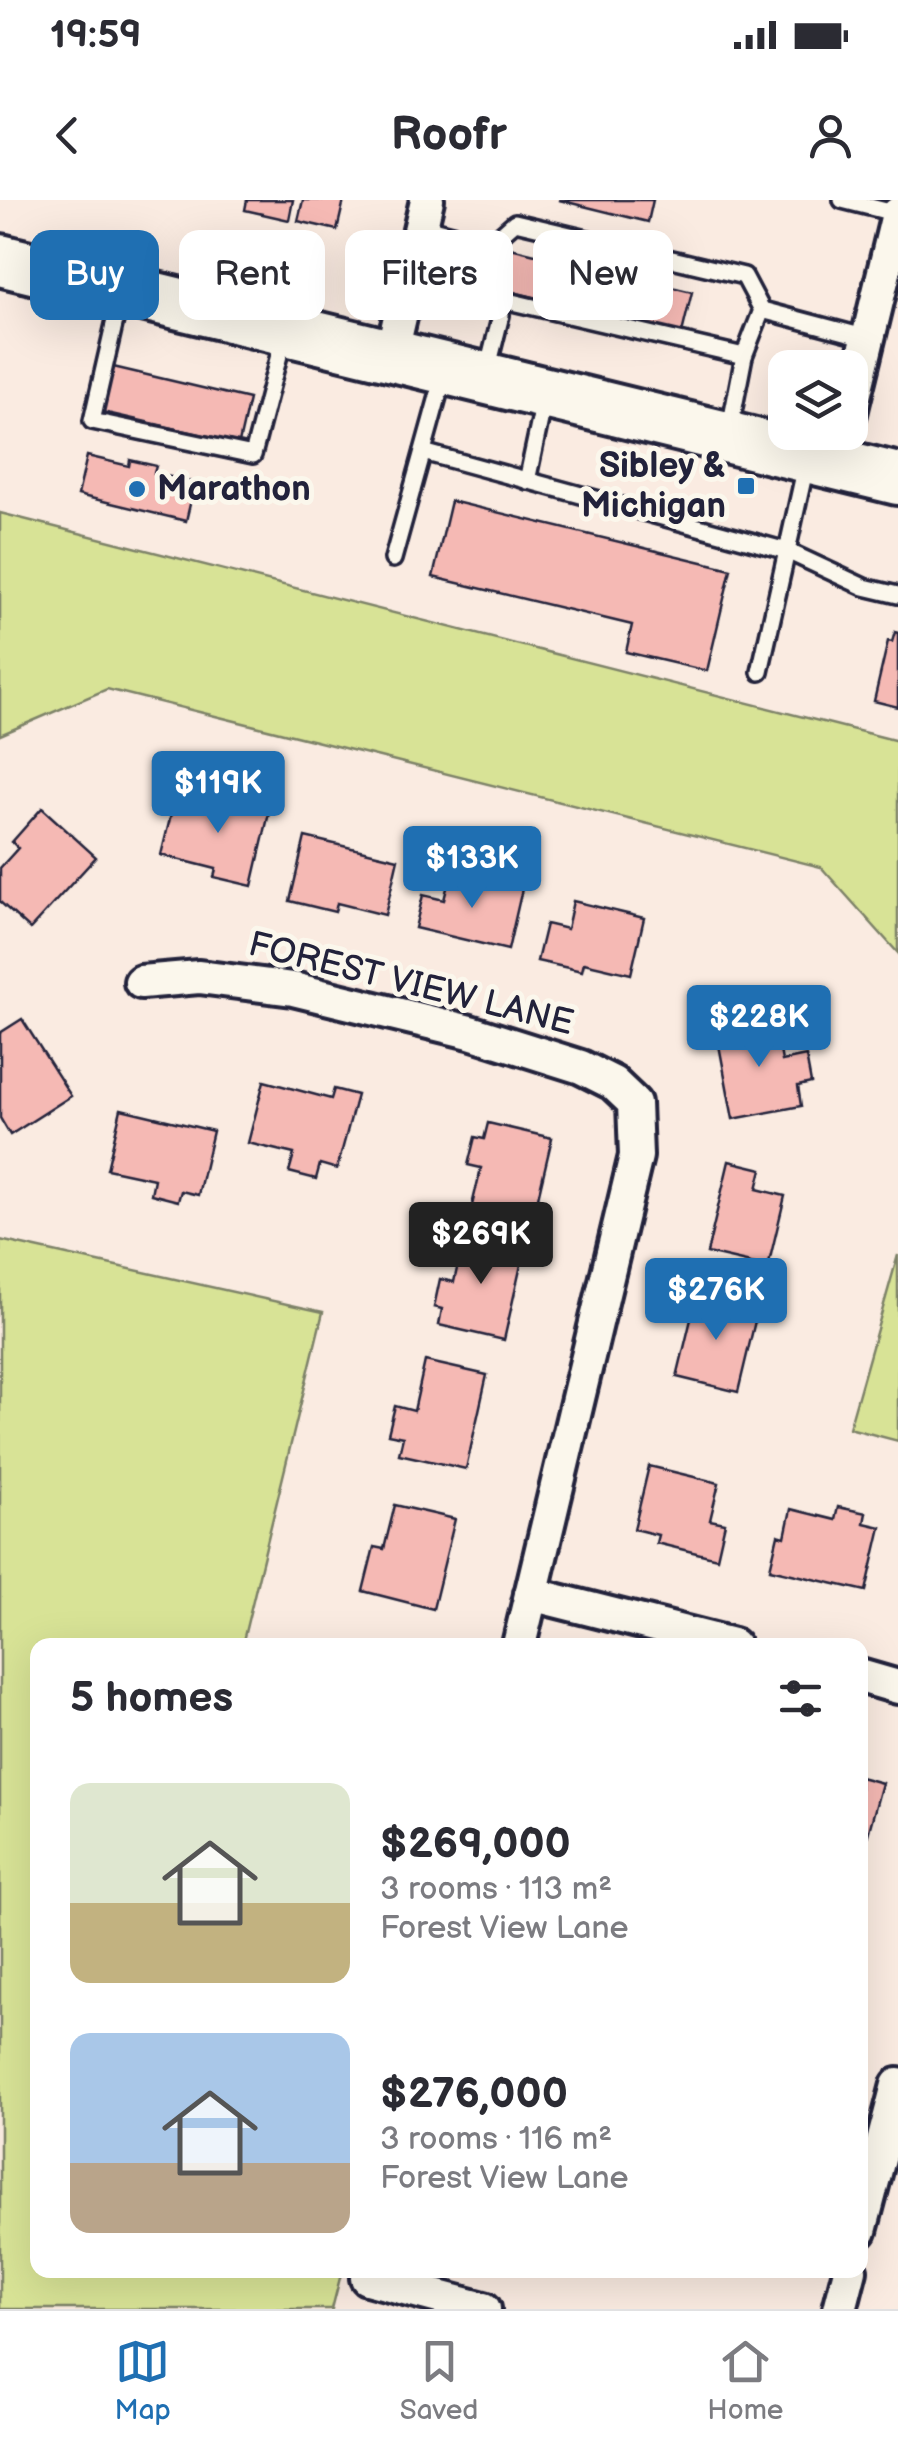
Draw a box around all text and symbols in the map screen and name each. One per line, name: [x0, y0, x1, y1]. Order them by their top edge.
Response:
text: 19:59: [50, 13, 142, 58]
icon: back: [40, 108, 95, 163]
text: Roofr: [391, 108, 507, 163]
icon: person: [803, 108, 858, 163]
chip: Buy: [30, 230, 159, 320]
chip: Rent: [179, 230, 325, 320]
chip: Filters: [345, 230, 513, 320]
chip: New: [533, 230, 673, 320]
map controls: [768, 350, 868, 450]
button: layers: [768, 350, 868, 450]
place label: Sibley & Michigan: [581, 445, 726, 528]
place label: Marathon: [157, 468, 311, 511]
marker: Sibley & Michigan: [735, 475, 757, 497]
marker: Marathon: [126, 478, 148, 500]
pin: $119K: [148, 751, 288, 836]
text: $119K: [174, 764, 262, 803]
pin: $133K: [402, 826, 542, 911]
text: $133K: [425, 839, 519, 878]
street label: FOREST VIEW LANE: [244, 923, 578, 1045]
pin: $228K: [689, 985, 829, 1070]
text: $228K: [709, 998, 809, 1037]
pin: $269K: [411, 1202, 551, 1287]
text: $269K: [431, 1215, 531, 1254]
pin: $276K: [646, 1258, 786, 1343]
text: $276K: [667, 1271, 765, 1310]
icon: filters: [773, 1671, 828, 1726]
text: 5 homes: [70, 1673, 233, 1724]
text: $269,000: [380, 1819, 571, 1870]
icon: home: [150, 1823, 270, 1943]
text: 3 rooms · 113 m²: [380, 1870, 612, 1909]
text: Forest View Lane: [380, 1909, 628, 1948]
text: $276,000: [380, 2069, 568, 2120]
icon: home: [150, 2073, 270, 2193]
text: 3 rooms · 116 m²: [380, 2120, 612, 2159]
text: Forest View Lane: [380, 2159, 628, 2198]
tab: Map: [115, 2334, 171, 2427]
tab: Saved: [400, 2334, 478, 2427]
tab: Home: [707, 2334, 783, 2427]

